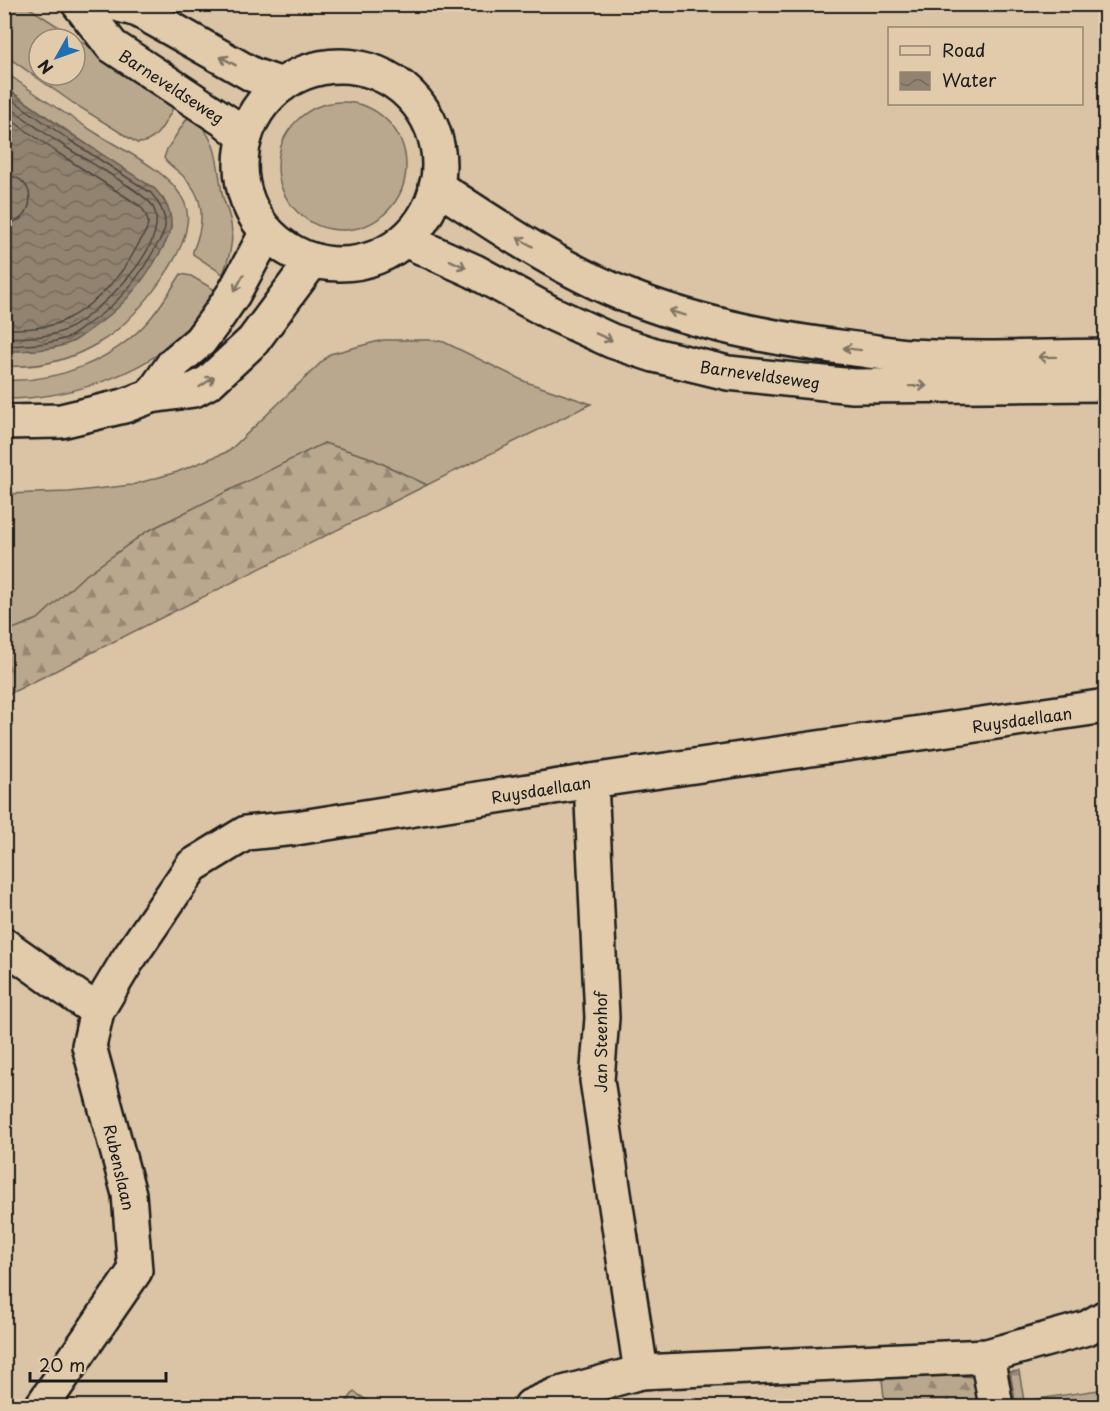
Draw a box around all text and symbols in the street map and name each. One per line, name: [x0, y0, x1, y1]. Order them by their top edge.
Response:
north arrow: [27, 27, 87, 87]
legend: [888, 27, 1083, 105]
text: Road: [942, 36, 986, 63]
street label: Barneveldseweg: [115, 43, 229, 129]
text: N: [31, 55, 58, 80]
one-way arrow: [220, 55, 237, 67]
text: Water: [942, 66, 997, 93]
one-way arrow: [517, 236, 534, 248]
one-way arrow: [449, 258, 467, 270]
one-way arrow: [233, 274, 245, 291]
one-way arrow: [668, 307, 687, 318]
one-way arrow: [595, 332, 613, 344]
one-way arrow: [843, 343, 863, 354]
one-way arrow: [1038, 351, 1058, 363]
street label: Barneveldseweg: [698, 354, 822, 394]
one-way arrow: [198, 376, 215, 388]
one-way arrow: [907, 380, 927, 392]
street label: Ruysdaellaan: [970, 700, 1074, 738]
street label: Ruysdaellaan: [489, 769, 593, 809]
street label: Jan Steenhof: [588, 990, 612, 1093]
street label: Rubenslaan: [98, 1121, 142, 1213]
scale bar: [30, 1345, 166, 1383]
text: 20 m: [39, 1351, 85, 1378]

